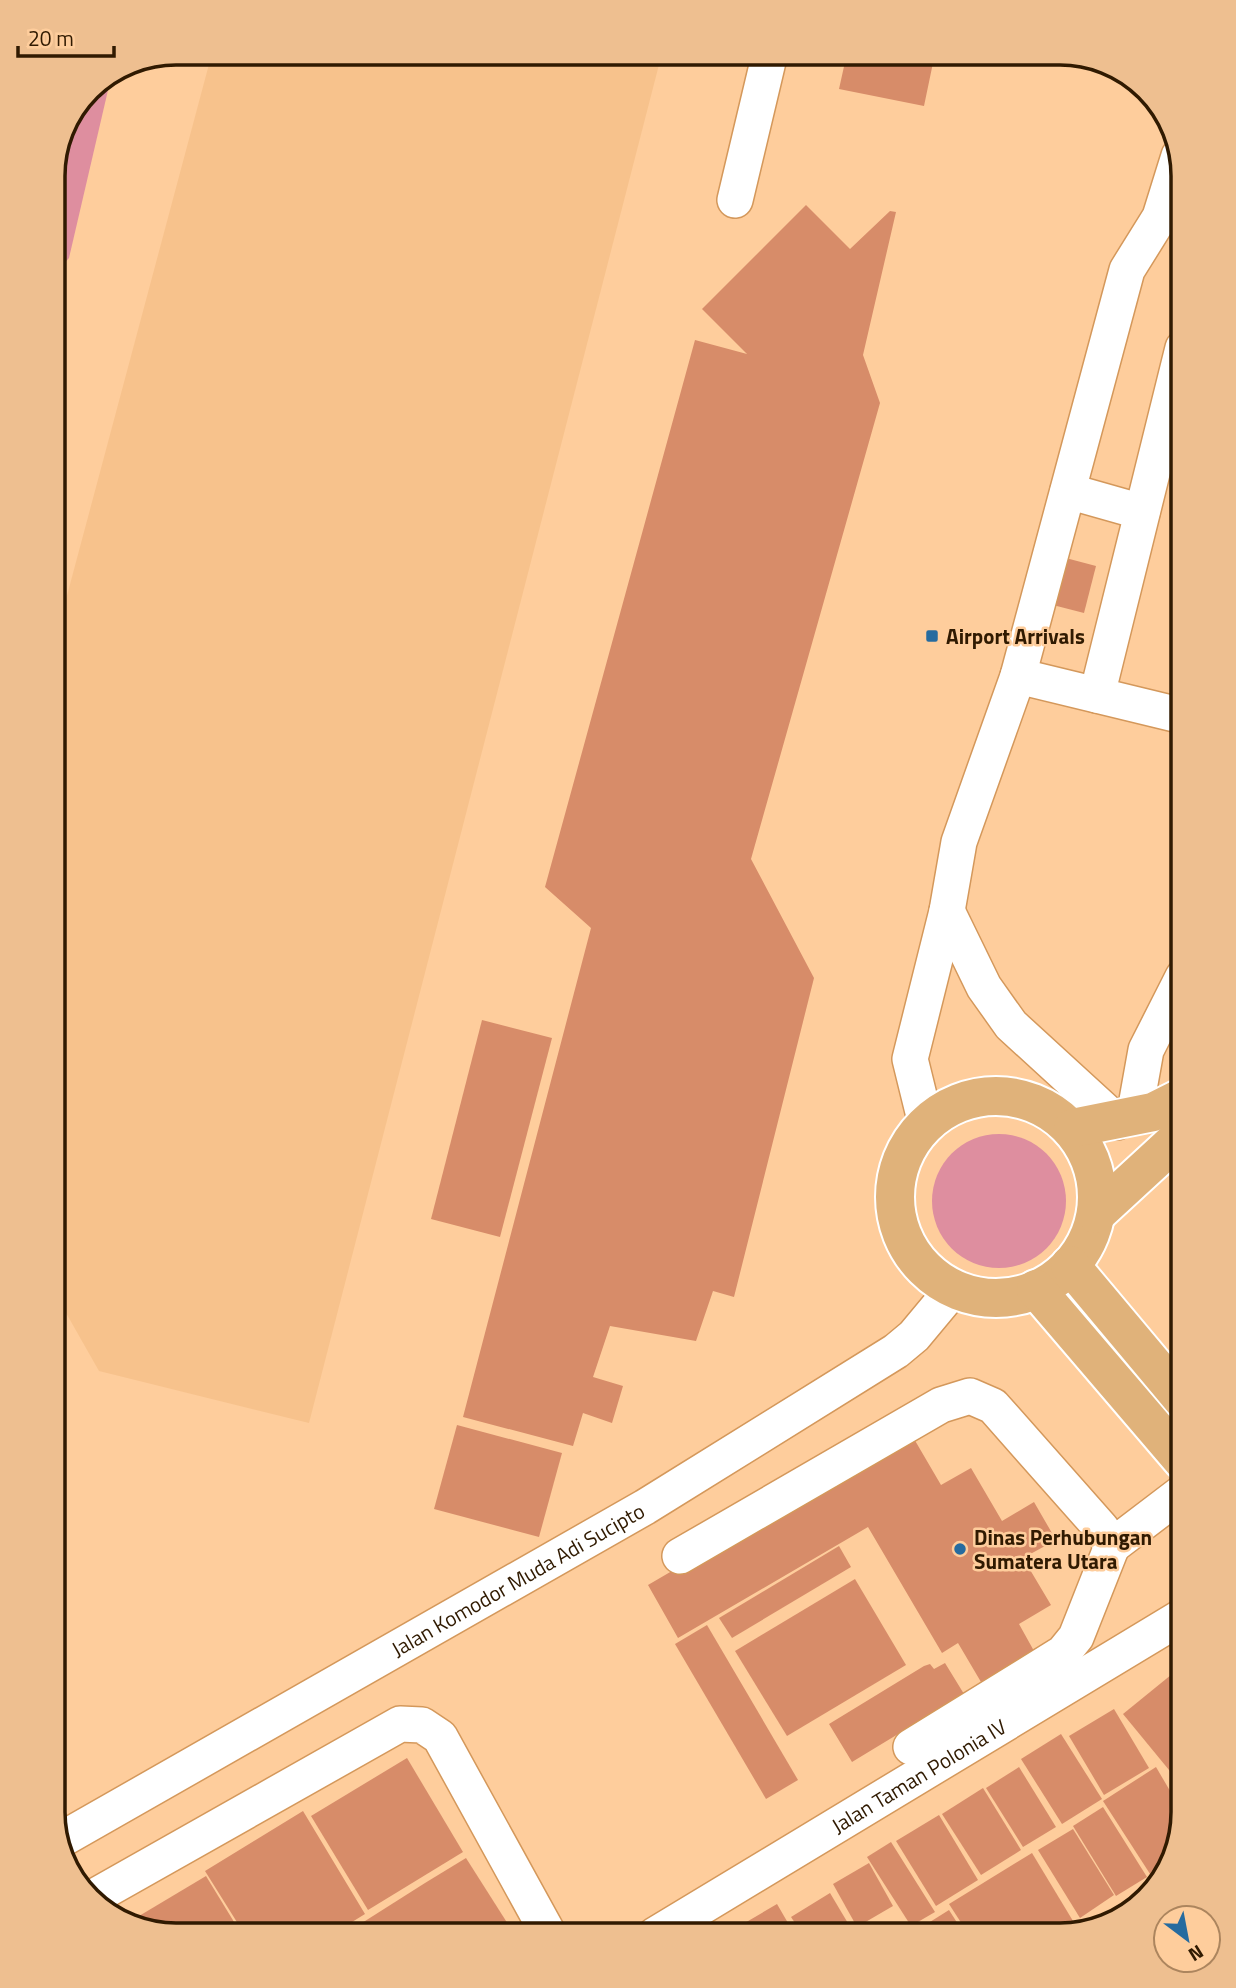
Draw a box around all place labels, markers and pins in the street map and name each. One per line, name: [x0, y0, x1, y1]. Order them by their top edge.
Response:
place label: Airport Arrivals: [946, 620, 1085, 652]
marker: Airport Arrivals: [924, 628, 940, 644]
place label: Dinas Perhubungan Sumatera Utara: [974, 1521, 1152, 1577]
marker: Dinas Perhubungan Sumatera Utara: [952, 1541, 968, 1557]

